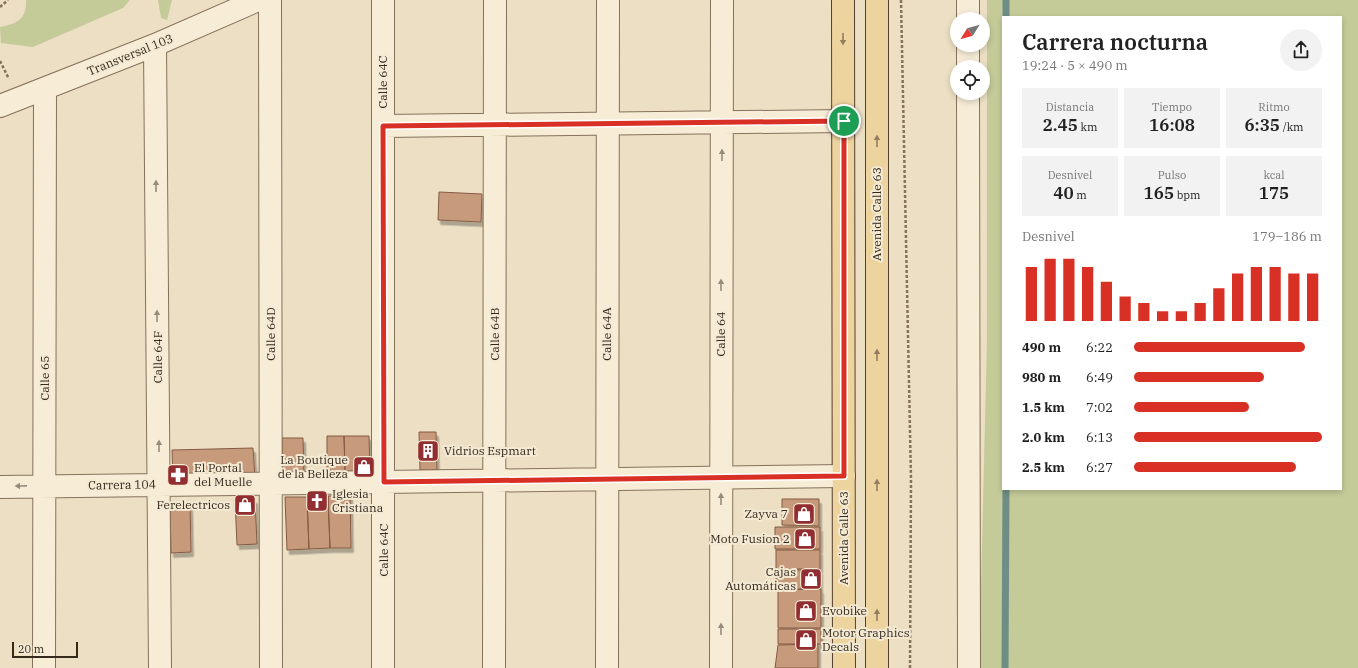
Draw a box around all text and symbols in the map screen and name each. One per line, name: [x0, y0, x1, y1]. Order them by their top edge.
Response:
north arrow: [950, 12, 990, 52]
map controls: [950, 12, 990, 100]
text: Carrera nocturna: [1022, 27, 1208, 56]
button: share: [1280, 29, 1322, 71]
street label: Transversal 103: [85, 30, 175, 79]
one-way arrow: [840, 33, 846, 46]
street label: Calle 64C: [375, 55, 390, 108]
text: 19:24 · 5 × 490 m: [1022, 57, 1128, 74]
button: locate: [950, 60, 990, 100]
text: Distancia: [1046, 100, 1094, 114]
text: Tiempo: [1152, 100, 1192, 114]
text: Ritmo: [1258, 100, 1290, 114]
pin: [827, 104, 861, 138]
icon: arrive: [833, 110, 855, 132]
text: 2.45: [1043, 114, 1078, 136]
text: 16:08: [1149, 114, 1195, 136]
text: 6:35: [1244, 114, 1280, 136]
text: km: [1078, 120, 1097, 134]
text: /km: [1280, 120, 1304, 134]
one-way arrow: [874, 134, 880, 147]
one-way arrow: [719, 148, 725, 161]
street label: Avenida Calle 63: [869, 167, 884, 261]
text: Desnivel: [1048, 168, 1092, 182]
text: Pulso: [1158, 168, 1186, 182]
text: kcal: [1263, 168, 1285, 182]
one-way arrow: [153, 179, 159, 192]
text: 40: [1053, 182, 1074, 204]
text: 165: [1144, 182, 1174, 204]
text: 175: [1259, 182, 1289, 204]
text: m: [1074, 188, 1087, 202]
text: bpm: [1174, 188, 1200, 202]
text: Desnivel: [1022, 228, 1075, 245]
text: 179–186 m: [1252, 228, 1322, 245]
one-way arrow: [718, 278, 724, 291]
street label: Calle 64D: [263, 307, 278, 361]
street label: Calle 64B: [487, 307, 502, 361]
street label: Calle 64A: [599, 307, 614, 361]
one-way arrow: [154, 309, 160, 322]
street label: Calle 64: [713, 311, 728, 357]
street label: Calle 64F: [150, 331, 165, 383]
text: 490 m: [1022, 339, 1061, 356]
text: 6:22: [1086, 339, 1113, 356]
one-way arrow: [874, 348, 880, 361]
street label: Calle 65: [37, 355, 52, 401]
text: 980 m: [1022, 369, 1061, 386]
text: 6:49: [1086, 369, 1113, 386]
text: 1.5 km: [1022, 399, 1065, 416]
text: 7:02: [1086, 399, 1113, 416]
text: 2.0 km: [1022, 429, 1065, 446]
text: 6:13: [1086, 429, 1113, 446]
building icon: Vidrios Espmart: [415, 438, 441, 464]
one-way arrow: [155, 440, 162, 452]
place label: Vidrios Espmart: [444, 443, 536, 458]
place label: La Boutique de la Belleza: [278, 452, 348, 481]
shop icon: La Boutique de la Belleza: [351, 454, 377, 480]
text: 2.5 km: [1022, 459, 1065, 476]
text: 6:27: [1086, 459, 1113, 476]
place label: El Portal del Muelle: [194, 460, 252, 489]
pharmacy icon: El Portal del Muelle: [165, 462, 191, 488]
street label: Carrera 104: [88, 476, 156, 493]
one-way arrow: [874, 478, 880, 491]
one-way arrow: [14, 483, 27, 489]
place label: Iglesia Cristiana: [332, 486, 384, 515]
church icon: Iglesia Cristiana: [304, 488, 330, 514]
street label: Avenida Calle 63: [836, 491, 851, 585]
shop icon: Ferelectricos: [232, 492, 258, 518]
one-way arrow: [718, 492, 724, 505]
place label: Ferelectricos: [157, 497, 230, 512]
shop icon: Zayva 7: [791, 501, 817, 527]
place label: Zayva 7: [744, 506, 788, 521]
street label: Calle 64C: [376, 523, 391, 576]
shop icon: Moto Fusion 2: [792, 526, 818, 552]
place label: Moto Fusion 2: [710, 531, 790, 546]
place label: Cajas Automáticas: [725, 564, 796, 593]
shop icon: Cajas Automáticas: [798, 566, 824, 592]
shop icon: Evobike: [793, 598, 819, 624]
place label: Evobike: [822, 603, 867, 618]
one-way arrow: [874, 608, 880, 621]
one-way arrow: [718, 622, 724, 635]
place label: Motor Graphics Decals: [822, 625, 910, 654]
shop icon: Motor Graphics Decals: [793, 627, 819, 653]
scale bar: [12, 640, 78, 659]
text: 20 m: [18, 642, 44, 656]

